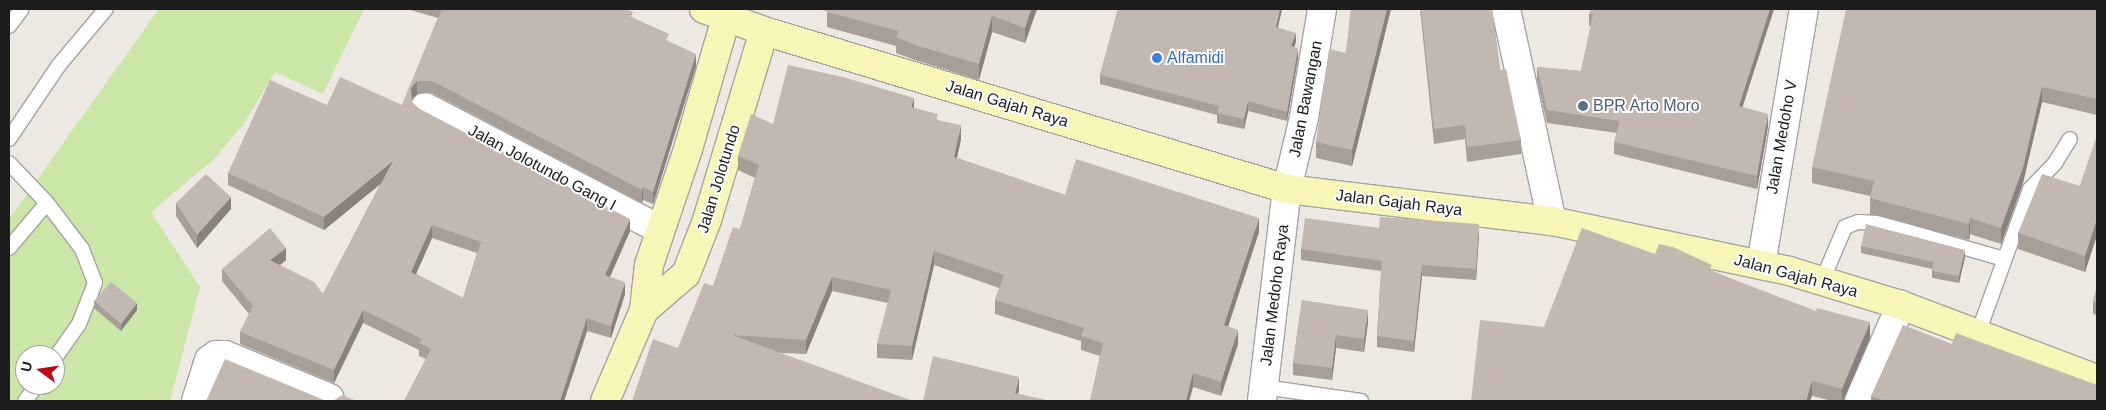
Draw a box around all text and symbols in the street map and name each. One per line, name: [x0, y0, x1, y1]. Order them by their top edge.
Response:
street label: Jalan Bawangan: [1285, 39, 1327, 159]
place label: Alfamidi: [1167, 48, 1224, 68]
marker: Alfamidi: [1151, 52, 1163, 64]
street label: Jalan Gajah Raya: [943, 76, 1071, 132]
street label: Jalan Medoho V: [1763, 78, 1801, 196]
place label: BPR Arto Moro: [1593, 96, 1701, 116]
marker: BPR Arto Moro: [1577, 100, 1589, 112]
street label: Jalan Jolotundo Gang I: [465, 121, 619, 215]
street label: Jalan Jolotundo: [693, 123, 745, 235]
street label: Jalan Gajah Raya: [1335, 186, 1463, 220]
street label: Jalan Medoho Raya: [1257, 223, 1293, 367]
street label: Jalan Gajah Raya: [1732, 250, 1860, 302]
north arrow: [15, 345, 65, 395]
text: U: [17, 360, 35, 373]

